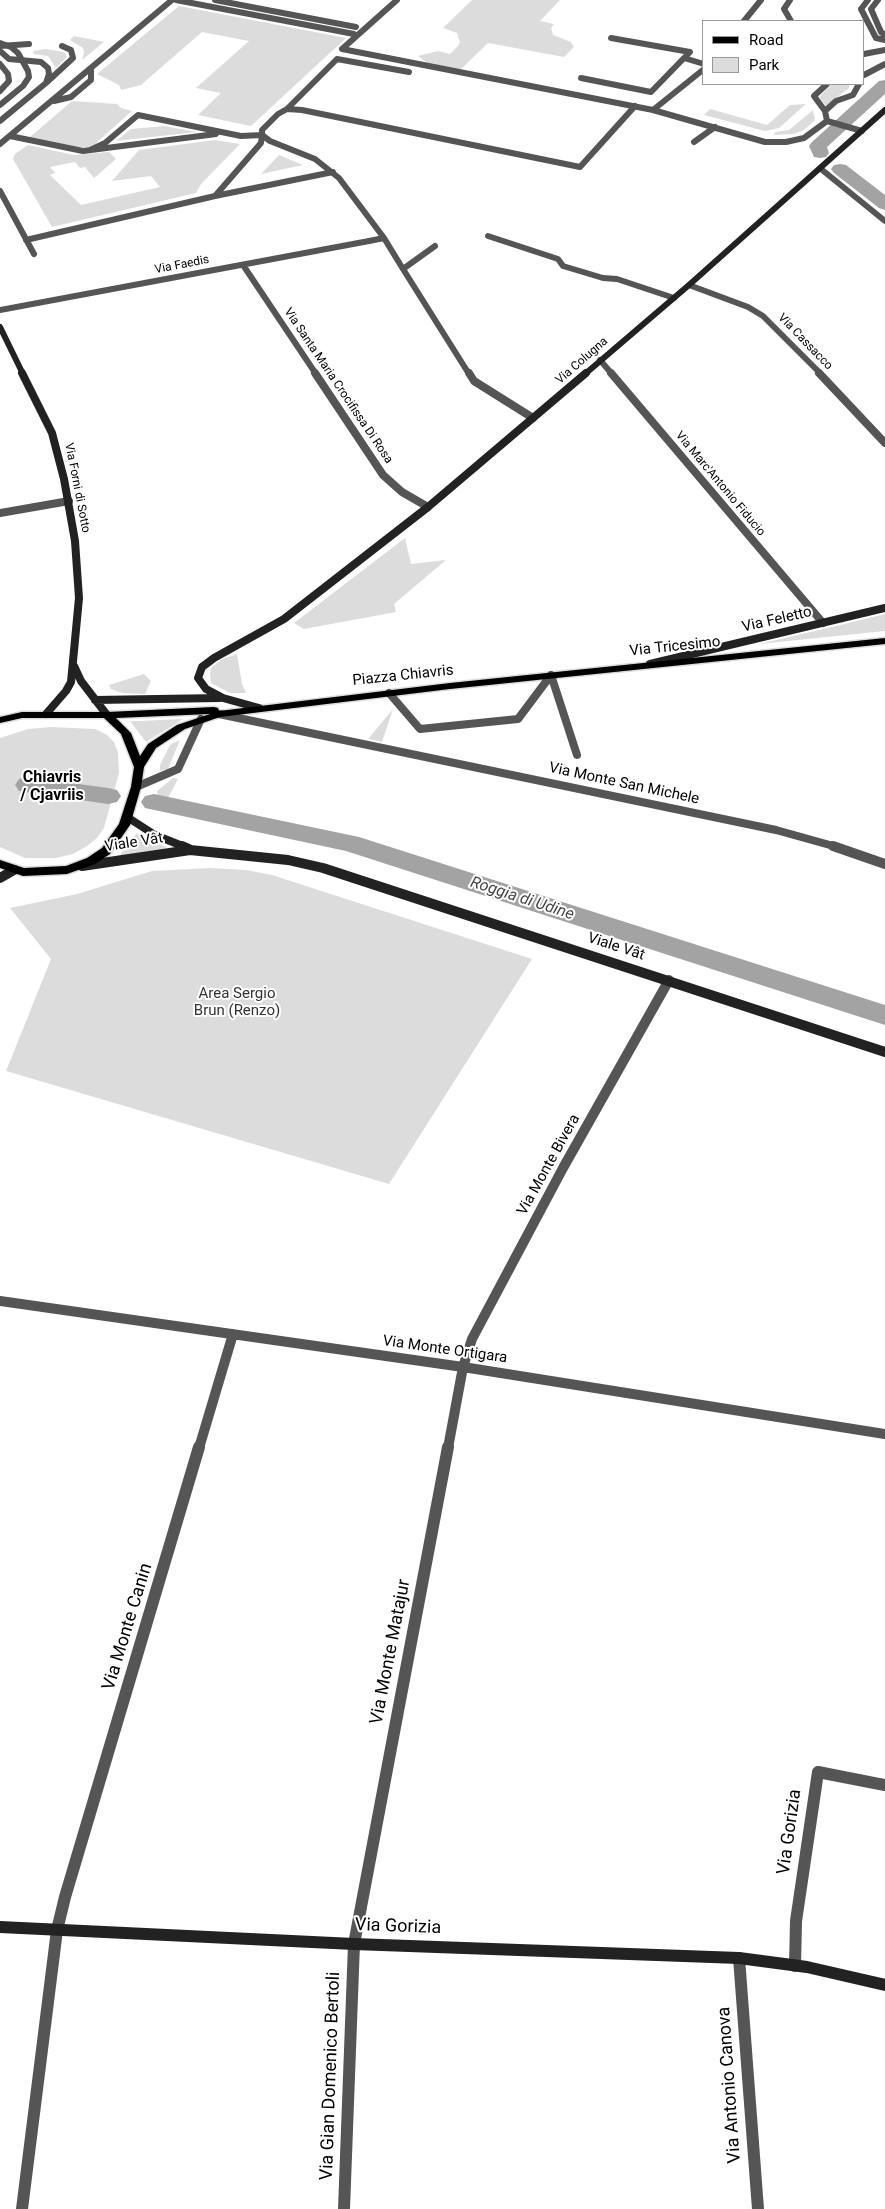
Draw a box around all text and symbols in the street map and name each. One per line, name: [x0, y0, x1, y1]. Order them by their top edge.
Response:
legend: [702, 20, 865, 85]
text: Road: [749, 31, 783, 49]
text: Park: [749, 56, 779, 74]
street label: Via Faedis: [154, 253, 210, 277]
street label: Via Santa Maria Crocifissa Di Rosa: [280, 306, 396, 466]
street label: Via Cassacco: [775, 311, 835, 373]
street label: Via Colugna: [553, 335, 611, 387]
street label: Via Marc'Antonio Fiducio: [672, 429, 768, 539]
street label: Via Forni di Sotto: [61, 442, 93, 534]
street label: Via Feletto: [740, 603, 814, 637]
street label: Via Tricesimo: [629, 633, 721, 661]
street label: Piazza Chiavris: [352, 662, 454, 690]
street label: Via Monte San Michele: [547, 759, 701, 809]
district label: Chiavris / Cjavriis: [20, 768, 84, 806]
street label: Viale Vât: [103, 829, 165, 857]
water label: Roggia di Udine: [468, 873, 576, 925]
street label: Viale Vât: [585, 929, 647, 965]
park label: Area Sergio Brun (Renzo): [194, 985, 280, 1020]
street label: Via Monte Bivera: [514, 1111, 584, 1219]
street label: Via Monte Ortigara: [382, 1332, 508, 1368]
street label: Via Monte Canin: [98, 1561, 158, 1693]
street label: Via Monte Matajur: [366, 1578, 416, 1726]
street label: Via Gorizia: [773, 1788, 807, 1876]
street label: Via Gorizia: [355, 1915, 441, 1939]
street label: Via Gian Domenico Bertoli: [317, 1971, 345, 2181]
street label: Via Antonio Canova: [714, 2006, 746, 2164]

